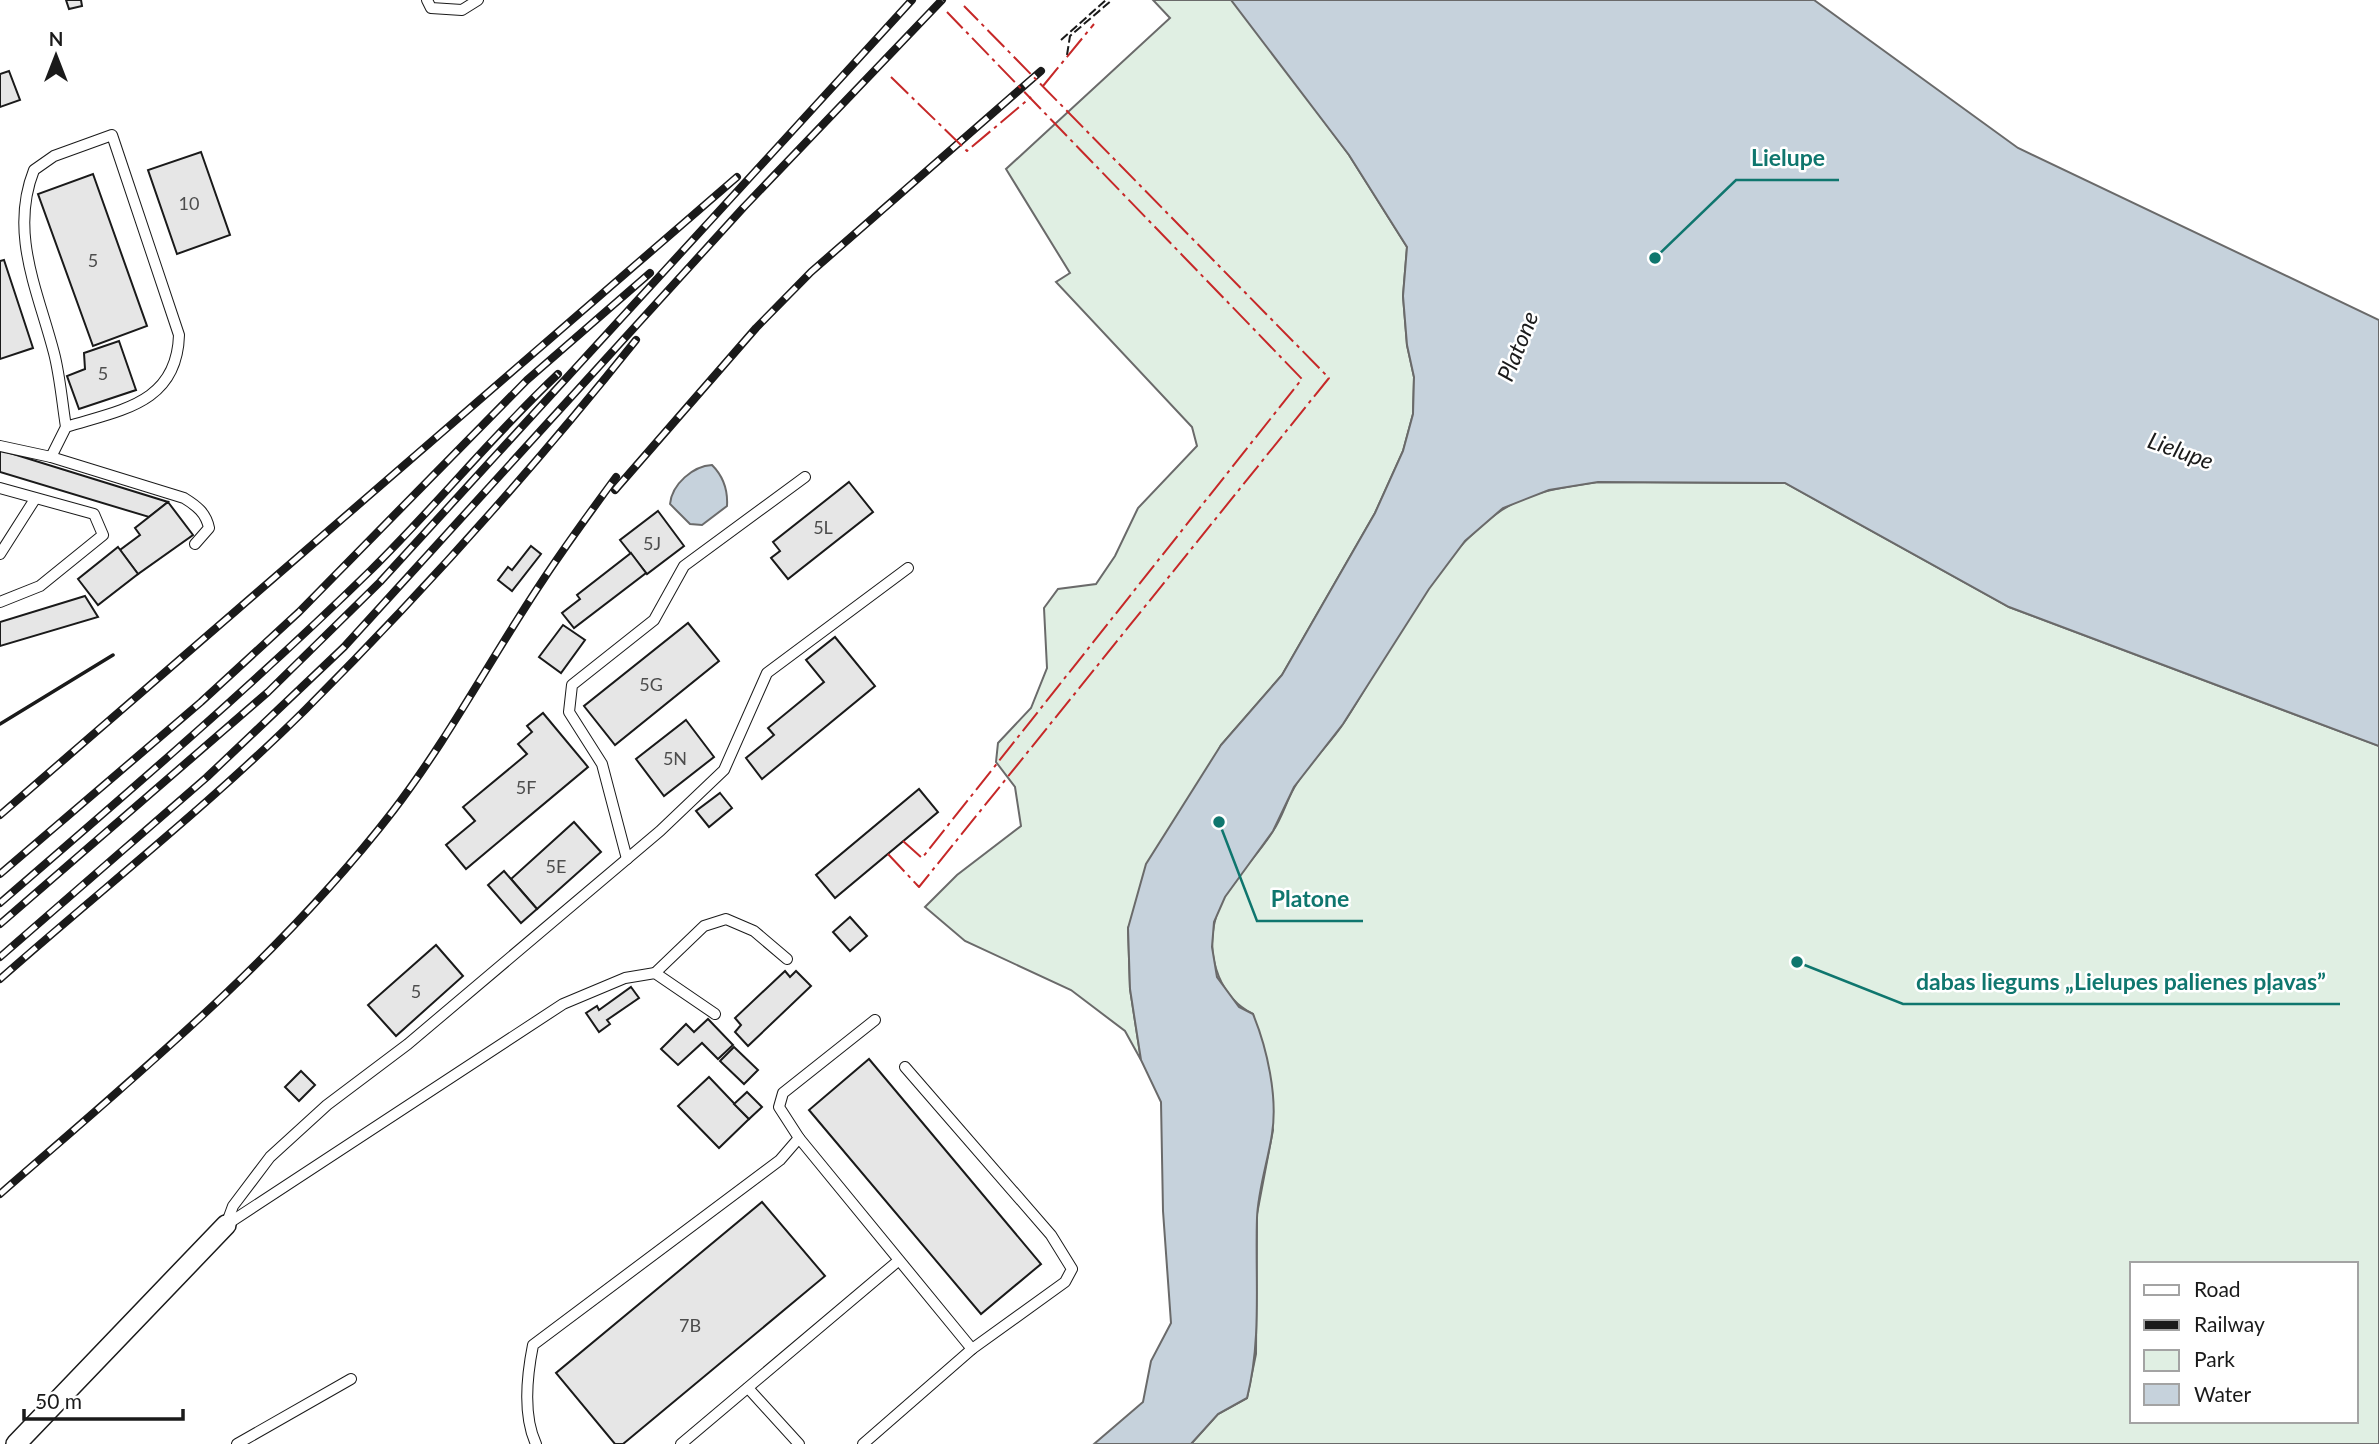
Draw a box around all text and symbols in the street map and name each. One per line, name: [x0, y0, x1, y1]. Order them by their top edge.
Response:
north arrow: [21, 21, 91, 91]
text: N: [49, 27, 63, 50]
callout: Lielupe: [1736, 136, 1839, 180]
text: Lielupe: [1751, 143, 1825, 171]
house number: 10: [179, 192, 199, 214]
house number: 5: [88, 249, 98, 271]
water label: Platone: [1490, 307, 1544, 385]
house number: 5: [98, 362, 108, 384]
water label: Lielupe: [2144, 425, 2218, 475]
house number: 5L: [813, 516, 833, 538]
house number: 5J: [643, 532, 661, 554]
house number: 5G: [639, 673, 663, 695]
house number: 5N: [663, 747, 687, 769]
house number: 5F: [516, 776, 536, 798]
house number: 5E: [546, 855, 566, 877]
callout: Platone: [1257, 877, 1363, 921]
text: Platone: [1271, 884, 1349, 912]
callout: dabas liegums „Lielupes palienes pļavas”: [1903, 960, 2340, 1004]
text: dabas liegums „Lielupes palienes pļavas”: [1916, 967, 2326, 995]
house number: 5: [411, 980, 421, 1002]
legend: [2130, 1262, 2358, 1423]
text: Road: [2194, 1276, 2241, 1301]
text: Railway: [2194, 1311, 2265, 1336]
house number: 7B: [679, 1314, 701, 1336]
text: Park: [2194, 1346, 2235, 1371]
scale bar: [24, 1378, 184, 1422]
text: Water: [2194, 1381, 2251, 1406]
text: 50 m: [35, 1388, 82, 1413]

